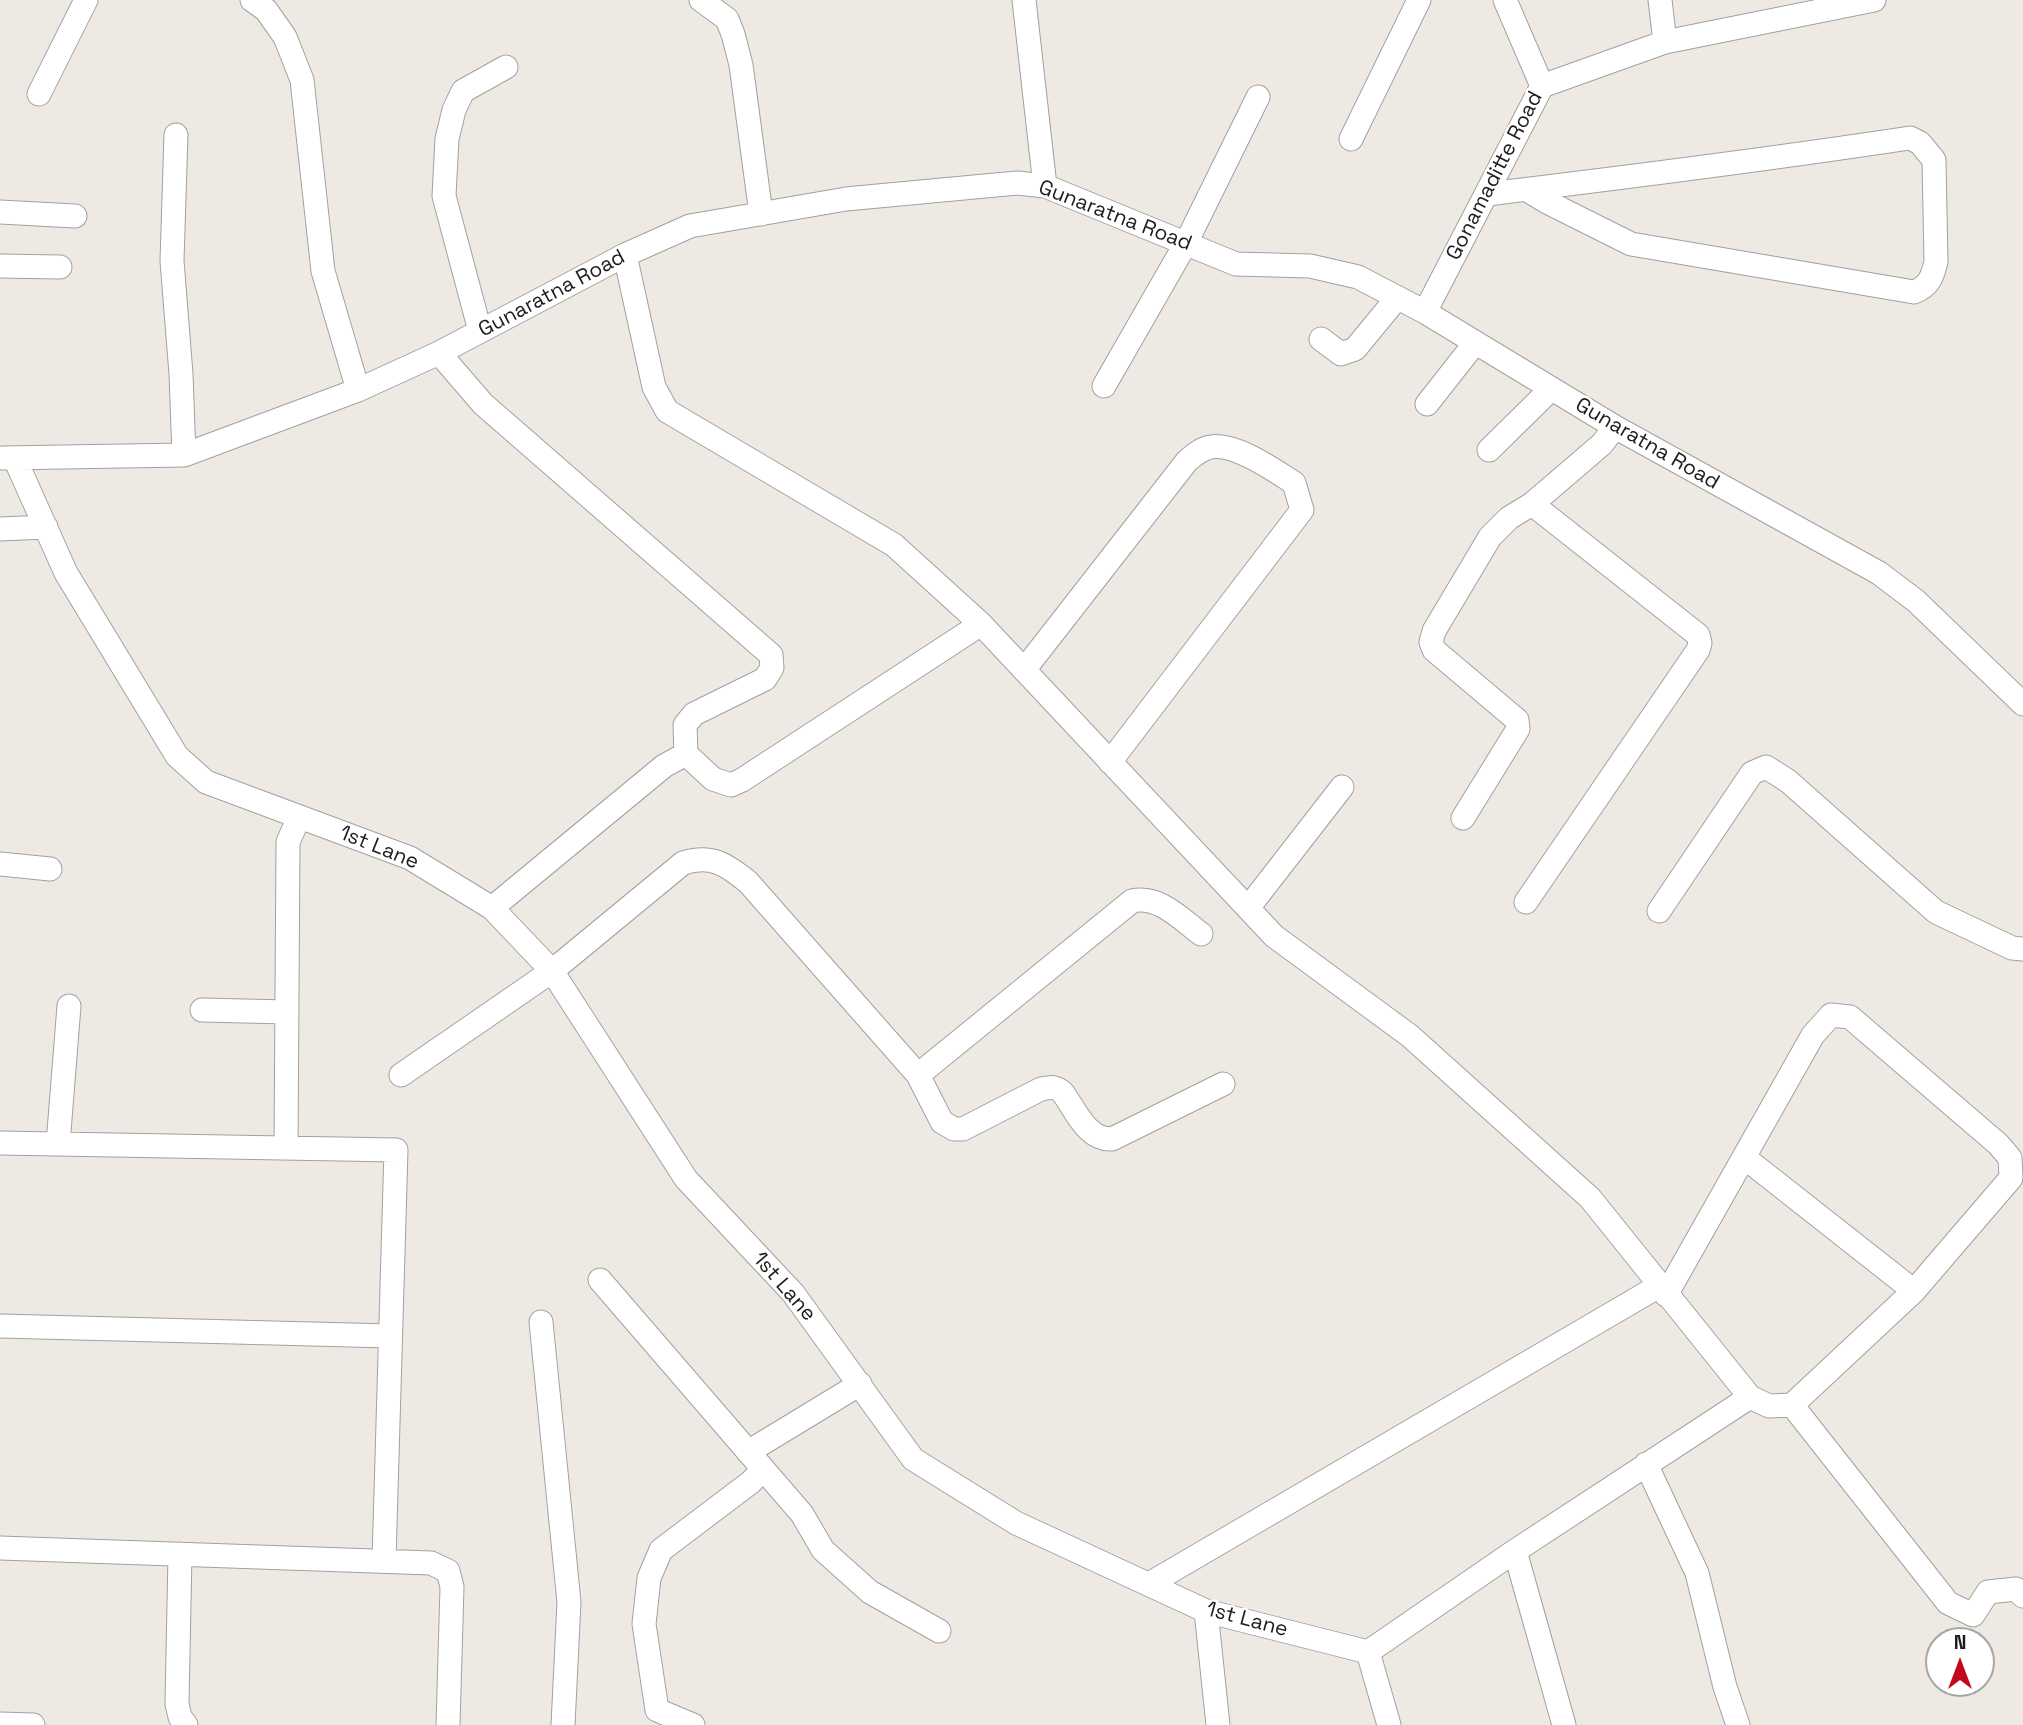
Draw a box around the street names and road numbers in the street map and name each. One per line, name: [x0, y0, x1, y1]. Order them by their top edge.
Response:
street label: Gonamaditte Road: [1442, 87, 1548, 265]
street label: Gunaratna Road: [1035, 175, 1195, 257]
street label: Gunaratna Road: [474, 245, 630, 343]
street label: Gunaratna Road: [1570, 393, 1724, 495]
street label: 1st Lane: [336, 821, 422, 875]
street label: 1st Lane: [747, 1247, 821, 1327]
street label: 1st Lane: [1203, 1597, 1291, 1643]

